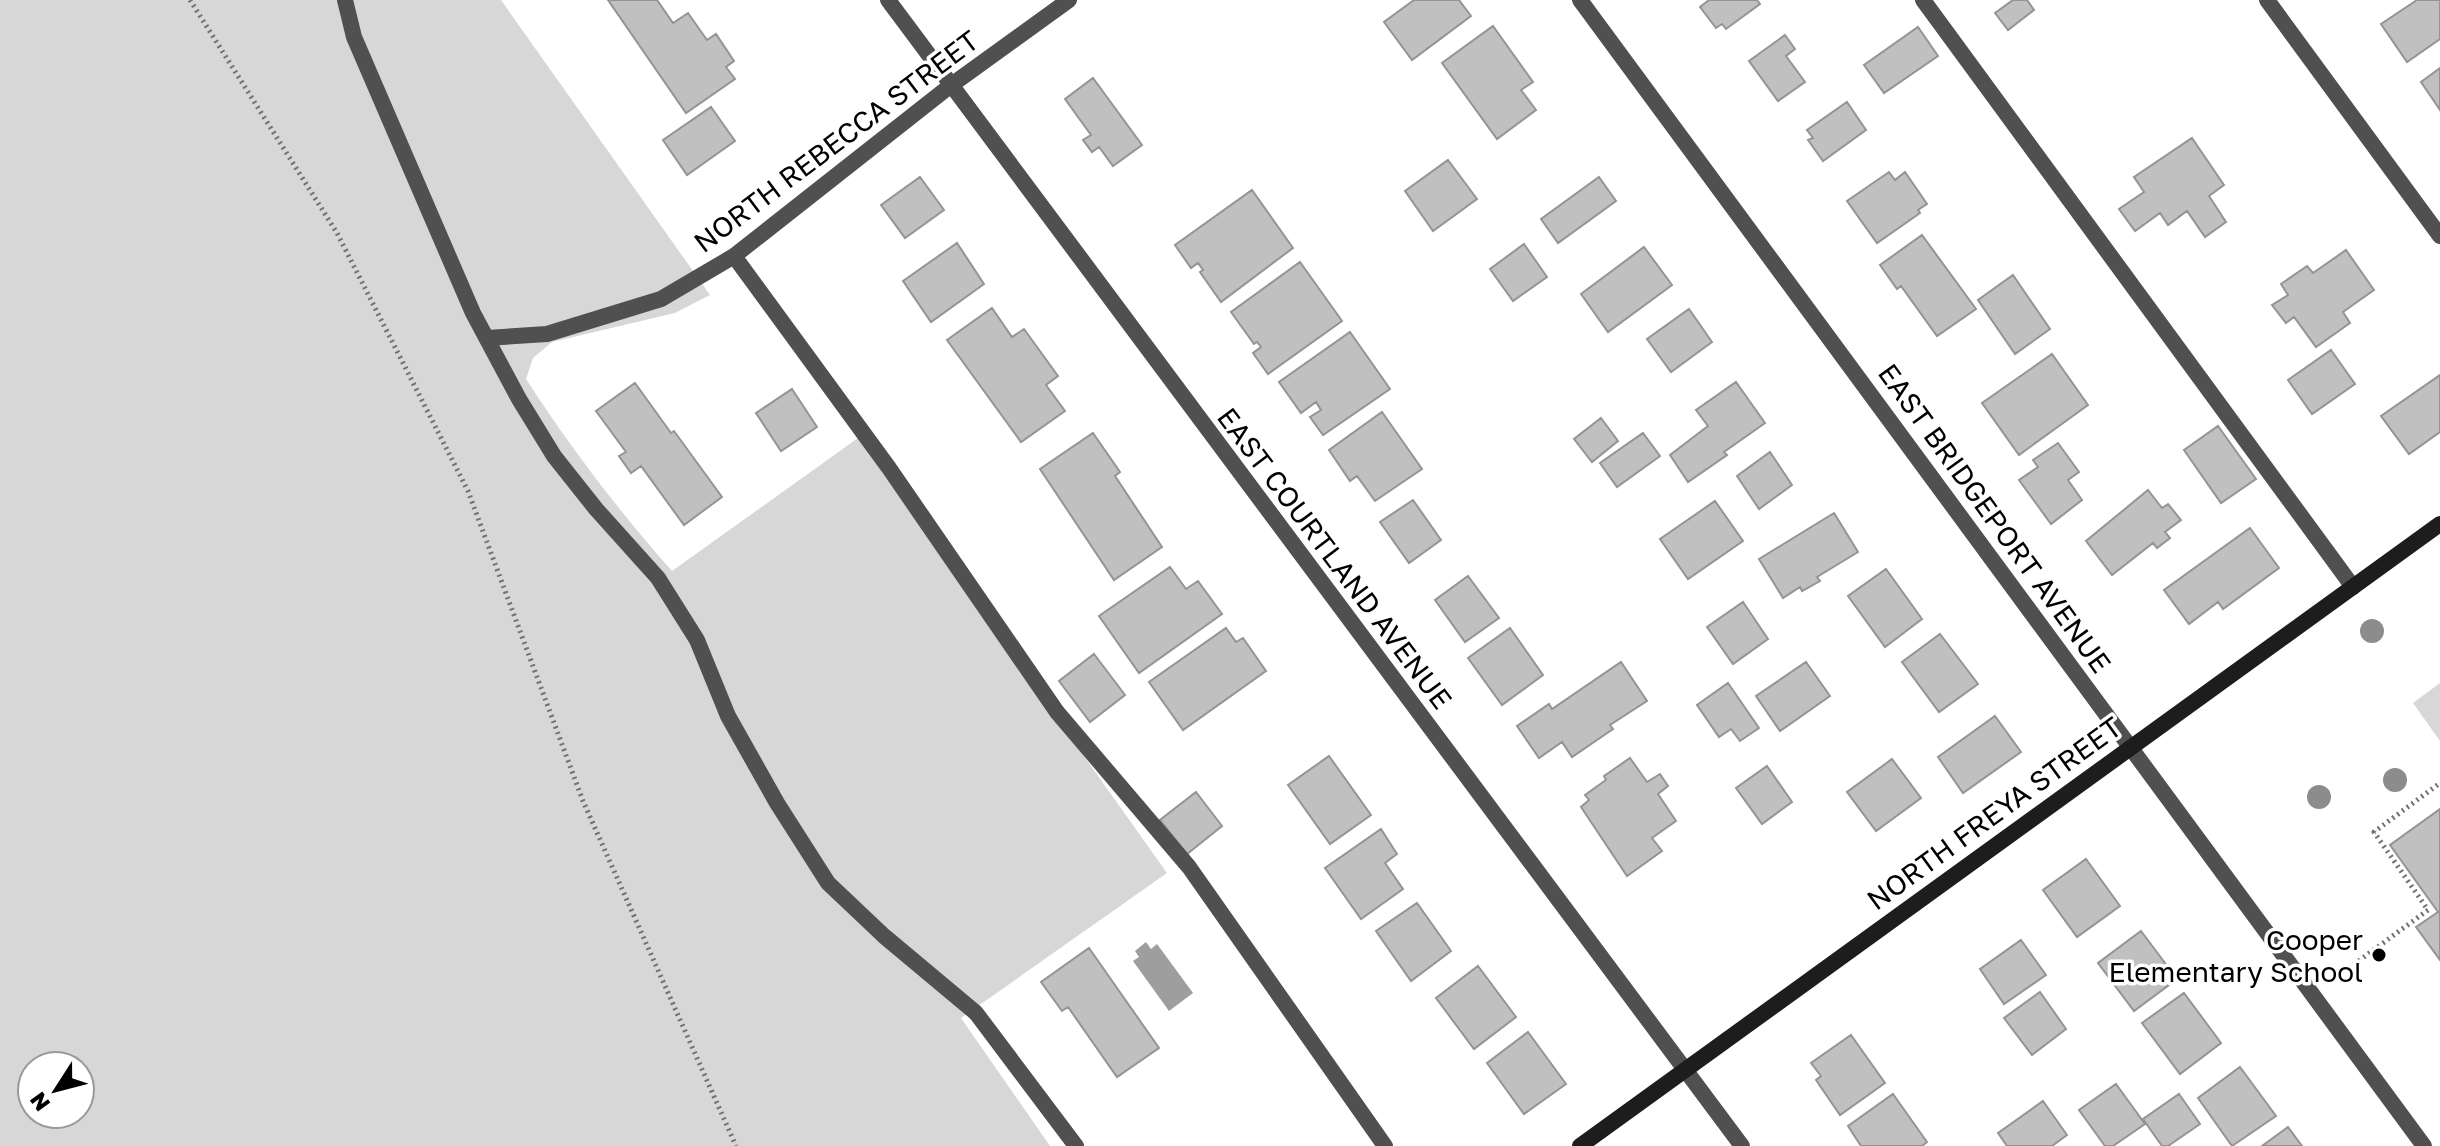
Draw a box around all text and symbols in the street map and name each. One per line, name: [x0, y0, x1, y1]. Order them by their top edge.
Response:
street label: NORTH REBECCA STREET: [687, 23, 985, 259]
street label: EAST BRIDGEPORT AVENUE: [1872, 357, 2118, 679]
street label: EAST COURTLAND AVENUE: [1211, 401, 1459, 715]
street label: NORTH FREYA STREET: [1860, 710, 2128, 916]
place label: Cooper Elementary School: [2109, 923, 2363, 988]
marker: Cooper Elementary School: [2370, 946, 2388, 964]
north arrow: [16, 1050, 96, 1130]
text: N: [24, 1087, 55, 1117]

